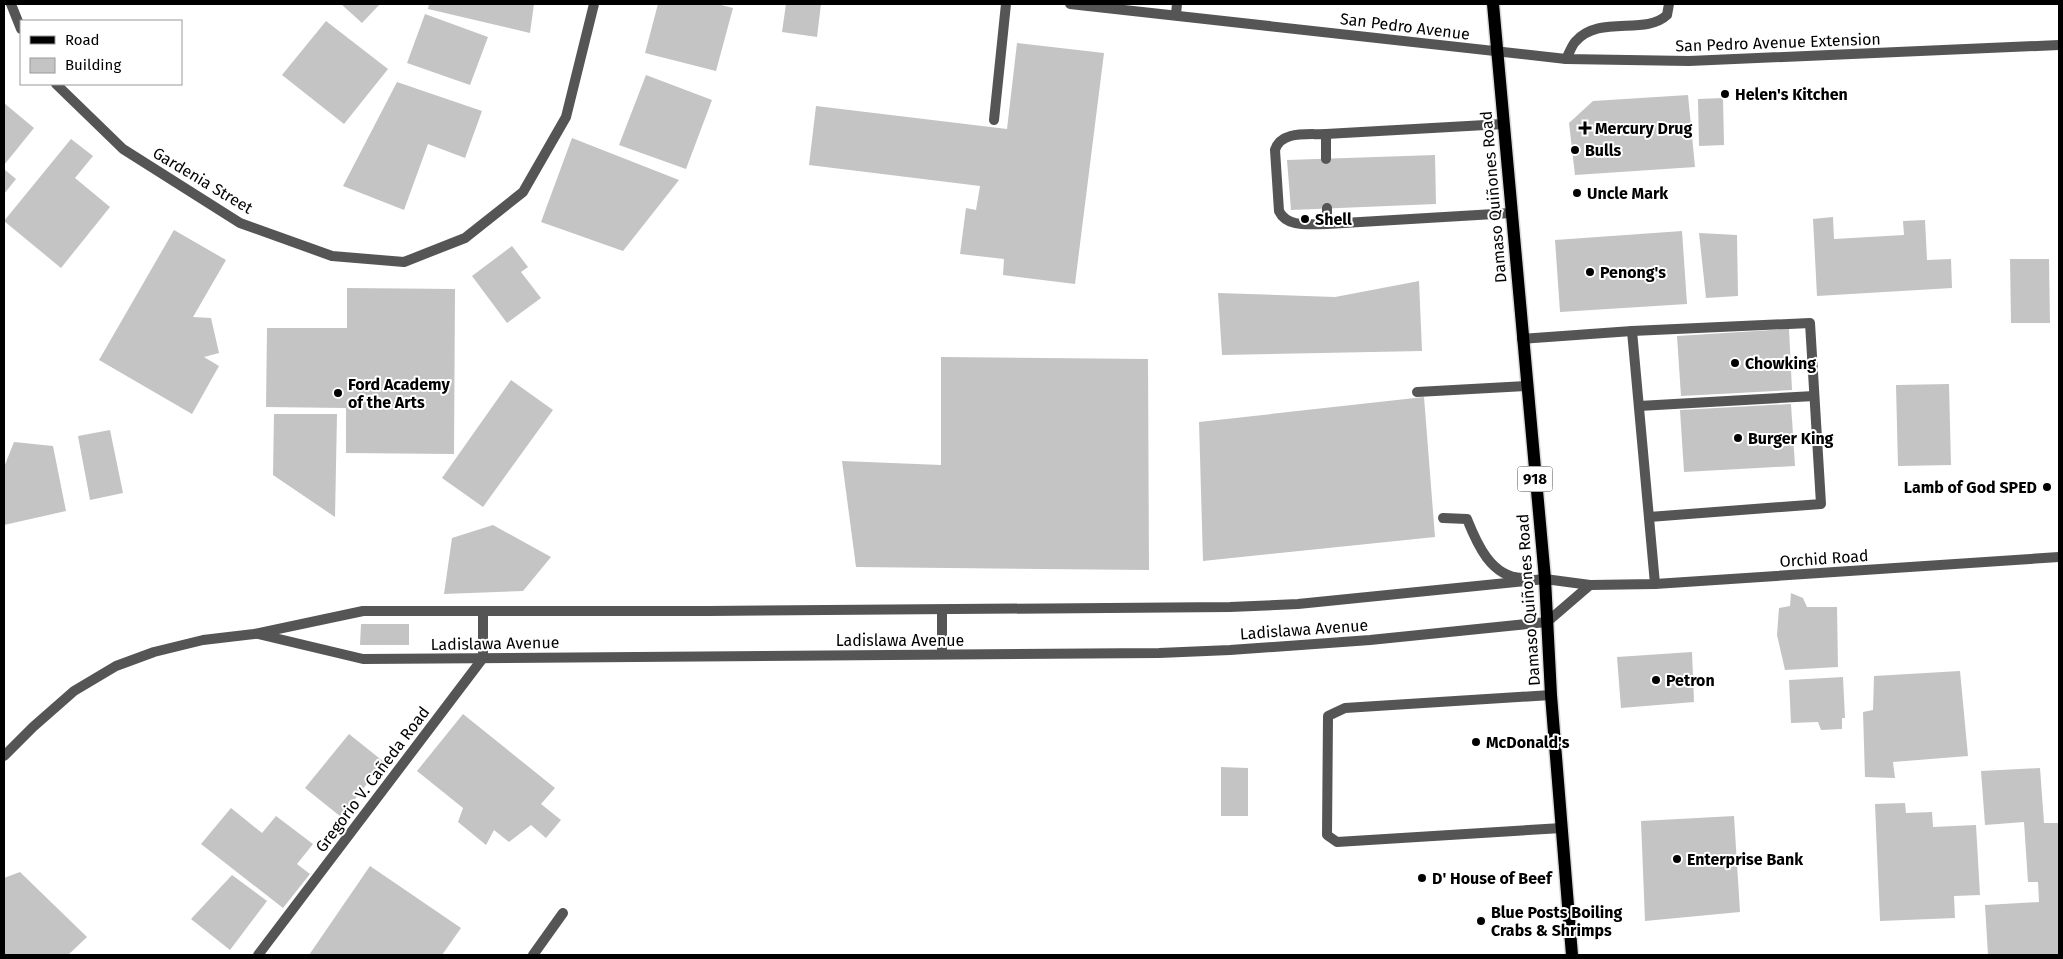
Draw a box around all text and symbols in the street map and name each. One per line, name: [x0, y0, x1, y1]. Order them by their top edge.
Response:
street label: San Pedro Avenue: [1339, 9, 1471, 44]
legend: [20, 20, 182, 85]
street label: San Pedro Avenue Extension: [1675, 29, 1881, 56]
text: Road: [65, 31, 100, 49]
text: Building: [65, 56, 121, 74]
place label: Helen's Kitchen: [1735, 85, 1848, 104]
marker: Helen's Kitchen: [1719, 88, 1731, 100]
street label: Damaso Quiñones Road: [1477, 110, 1510, 284]
place label: Mercury Drug: [1595, 119, 1692, 138]
marker: Mercury Drug: [1579, 122, 1591, 134]
place label: Bulls: [1585, 141, 1622, 160]
street label: Gardenia Street: [149, 143, 256, 218]
marker: Bulls: [1569, 144, 1581, 156]
place label: Uncle Mark: [1587, 184, 1668, 203]
marker: Uncle Mark: [1571, 187, 1583, 199]
place label: Shell: [1315, 210, 1352, 229]
marker: Shell: [1299, 213, 1311, 225]
place label: Penong's: [1600, 263, 1666, 282]
marker: Penong's: [1584, 266, 1596, 278]
place label: Chowking: [1745, 354, 1816, 373]
marker: Chowking: [1729, 357, 1741, 369]
place label: Ford Academy of the Arts: [348, 375, 450, 412]
marker: Ford Academy of the Arts: [332, 387, 344, 399]
place label: Burger King: [1748, 429, 1834, 448]
marker: Burger King: [1732, 432, 1744, 444]
road number: 918: [1518, 466, 1552, 492]
place label: Lamb of God SPED: [1904, 478, 2037, 497]
marker: Lamb of God SPED: [2041, 481, 2053, 493]
street label: Damaso Quiñones Road: [1513, 513, 1544, 687]
street label: Orchid Road: [1779, 546, 1869, 571]
street label: Ladislawa Avenue: [1239, 616, 1369, 643]
street label: Ladislawa Avenue: [836, 631, 964, 650]
street label: Ladislawa Avenue: [431, 633, 559, 654]
place label: Petron: [1666, 671, 1715, 690]
marker: Petron: [1650, 674, 1662, 686]
street label: Gregorio V. Cañeda Road: [311, 703, 433, 856]
place label: McDonald's: [1486, 733, 1570, 752]
marker: McDonald's: [1470, 736, 1482, 748]
place label: Enterprise Bank: [1687, 850, 1803, 869]
marker: Enterprise Bank: [1671, 853, 1683, 865]
place label: D' House of Beef: [1432, 869, 1553, 888]
marker: D' House of Beef: [1416, 872, 1428, 884]
place label: Blue Posts Boiling Crabs & Shrimps: [1491, 903, 1623, 940]
marker: Blue Posts Boiling Crabs & Shrimps: [1475, 915, 1487, 927]

